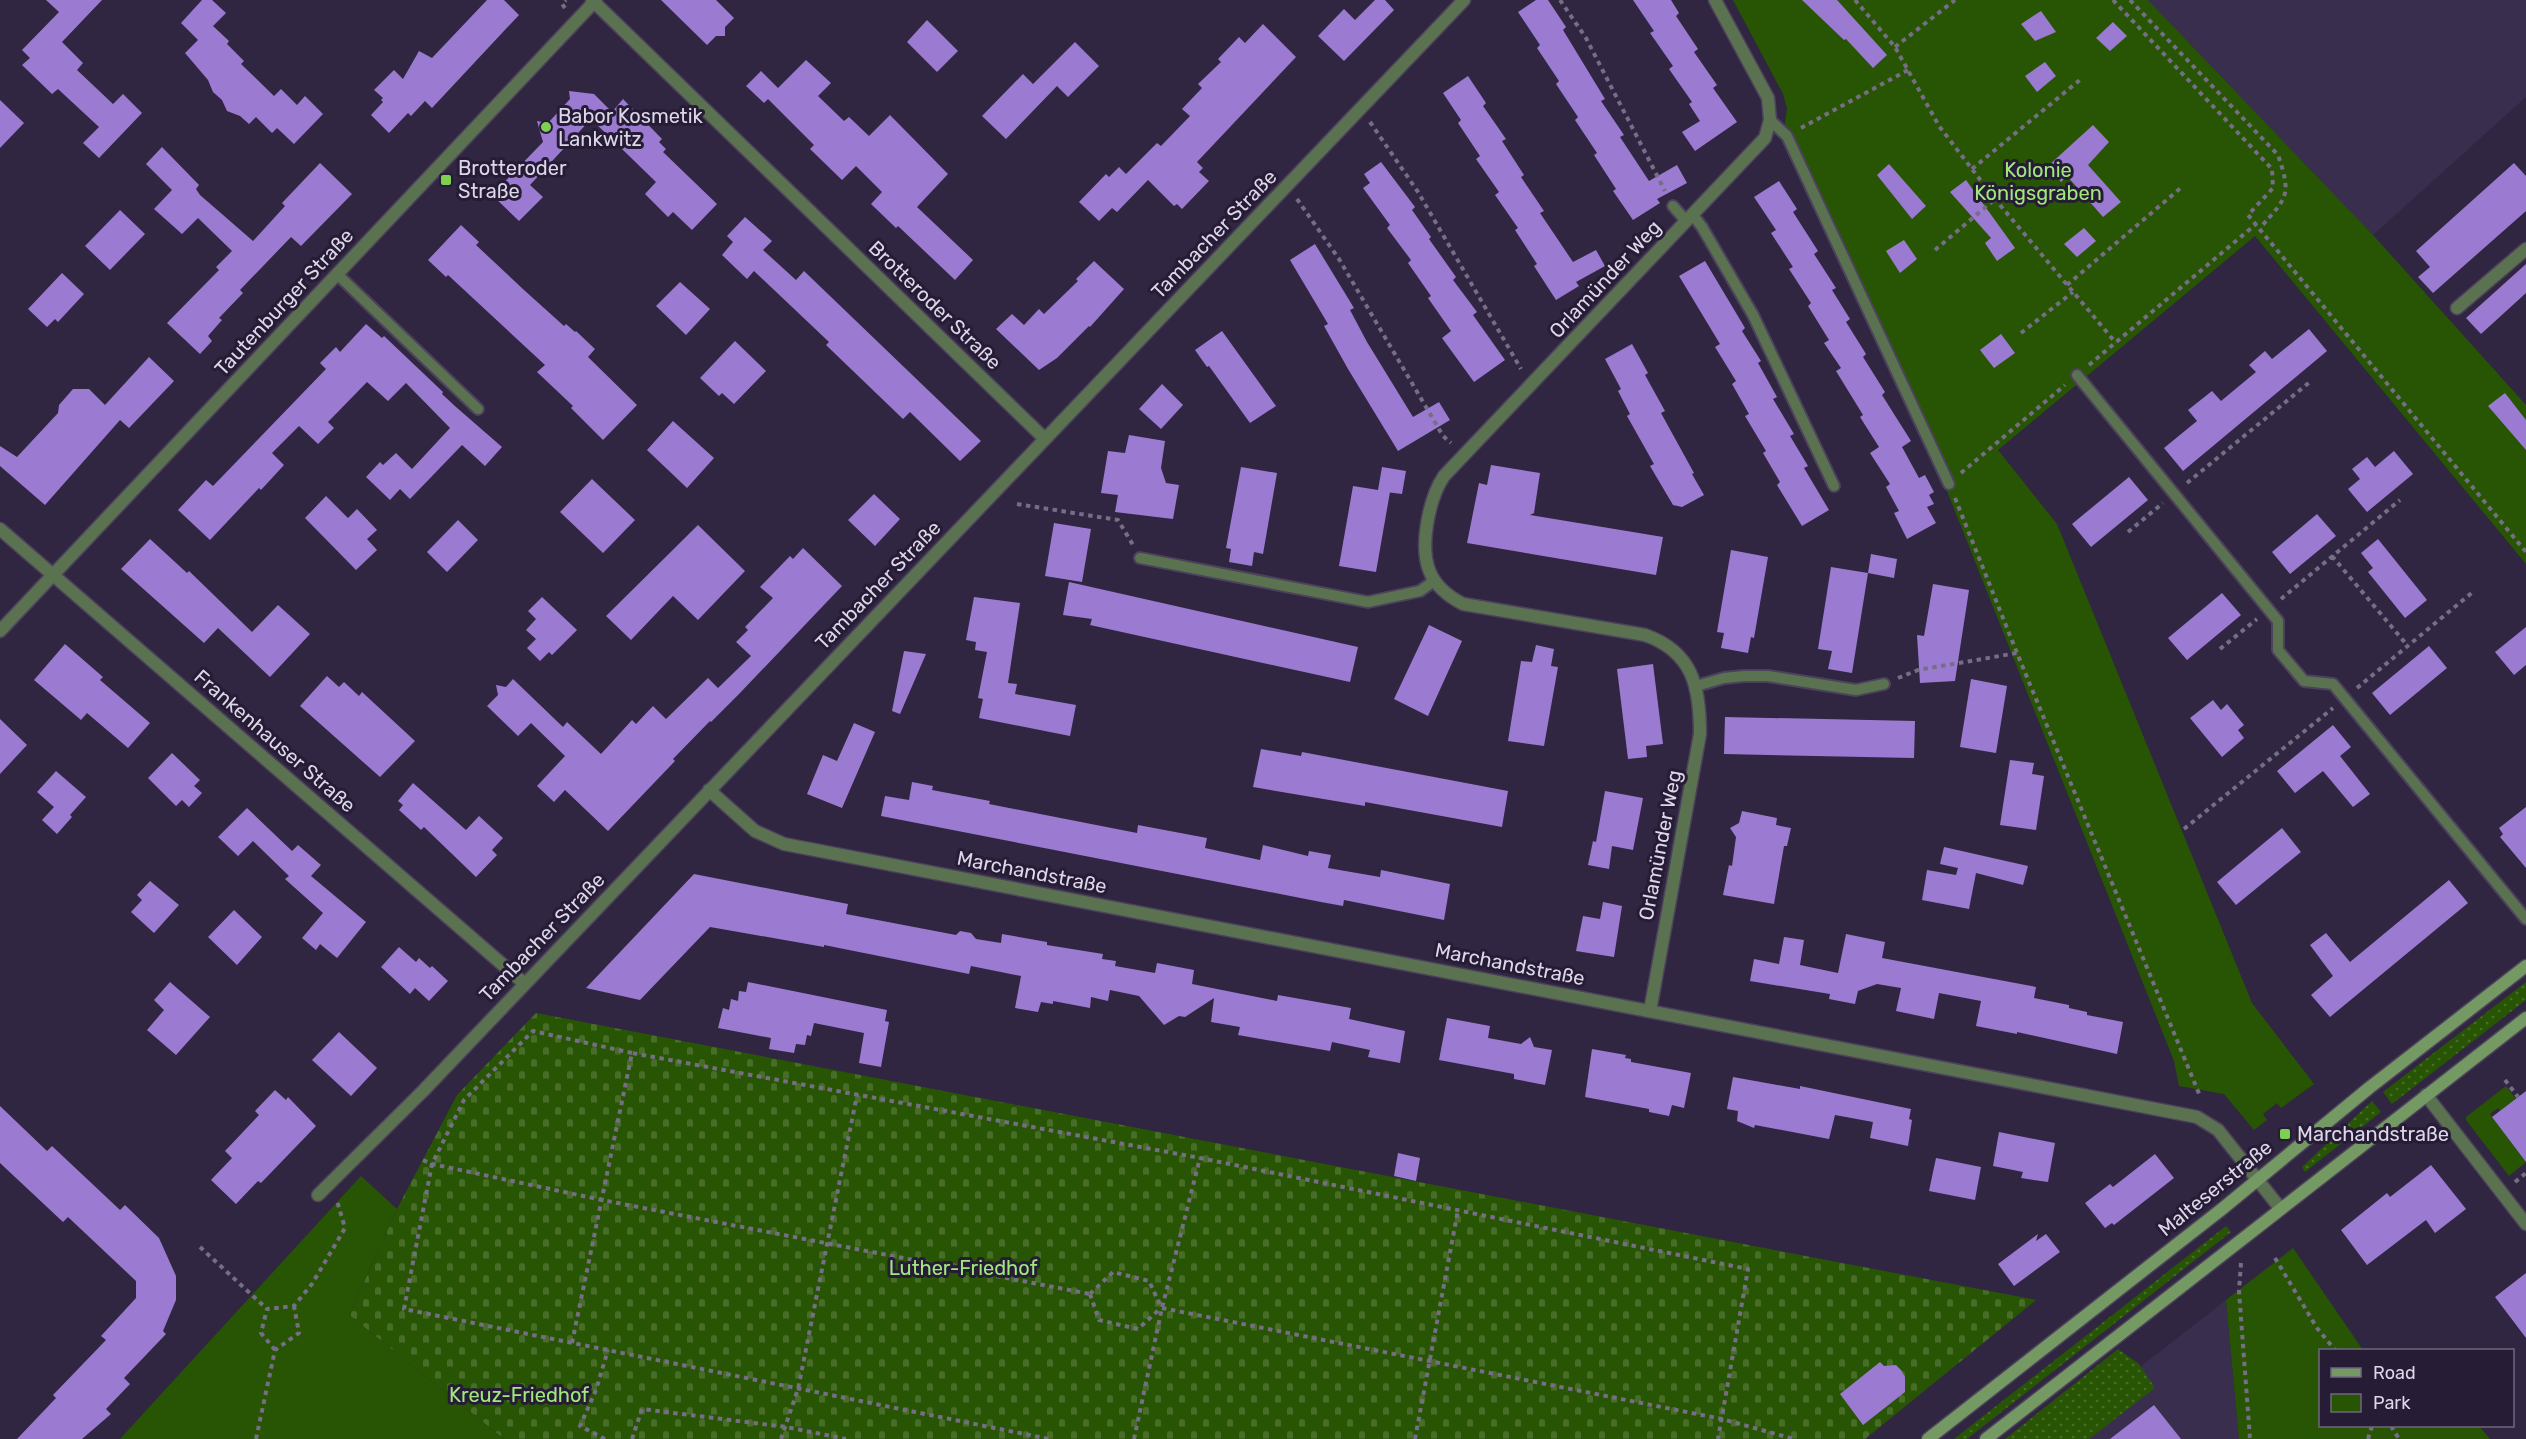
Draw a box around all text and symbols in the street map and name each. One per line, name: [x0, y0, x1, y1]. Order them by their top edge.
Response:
place label: Babor Kosmetik Lankwitz: [558, 104, 704, 151]
marker: Babor Kosmetik Lankwitz: [539, 120, 553, 134]
place label: Brotteroder Straße: [458, 156, 567, 203]
park label: Kolonie Königsgraben: [1974, 158, 2102, 205]
street label: Tambacher Straße: [1146, 165, 1282, 303]
marker: Brotteroder Straße: [439, 173, 453, 187]
street label: Orlamünder Weg: [1544, 215, 1666, 343]
street label: Tautenburger Straße: [210, 224, 358, 380]
street label: Brotteroder Straße: [864, 236, 1006, 374]
street label: Tambacher Straße: [810, 516, 946, 654]
street label: Frankenhauser Straße: [190, 665, 360, 817]
street label: Orlamünder Weg: [1634, 768, 1686, 922]
street label: Marchandstraße: [955, 846, 1109, 898]
street label: Tambacher Straße: [474, 868, 610, 1006]
street label: Marchandstraße: [1433, 938, 1587, 990]
place label: Marchandstraße: [2297, 1122, 2449, 1146]
marker: Marchandstraße: [2278, 1127, 2292, 1141]
street label: Malteserstraße: [2153, 1135, 2277, 1241]
park label: Luther-Friedhof: [889, 1256, 1038, 1280]
legend: [2319, 1349, 2514, 1427]
text: Road: [2373, 1362, 2416, 1384]
park label: Kreuz-Friedhof: [449, 1383, 589, 1407]
text: Park: [2373, 1392, 2411, 1414]

